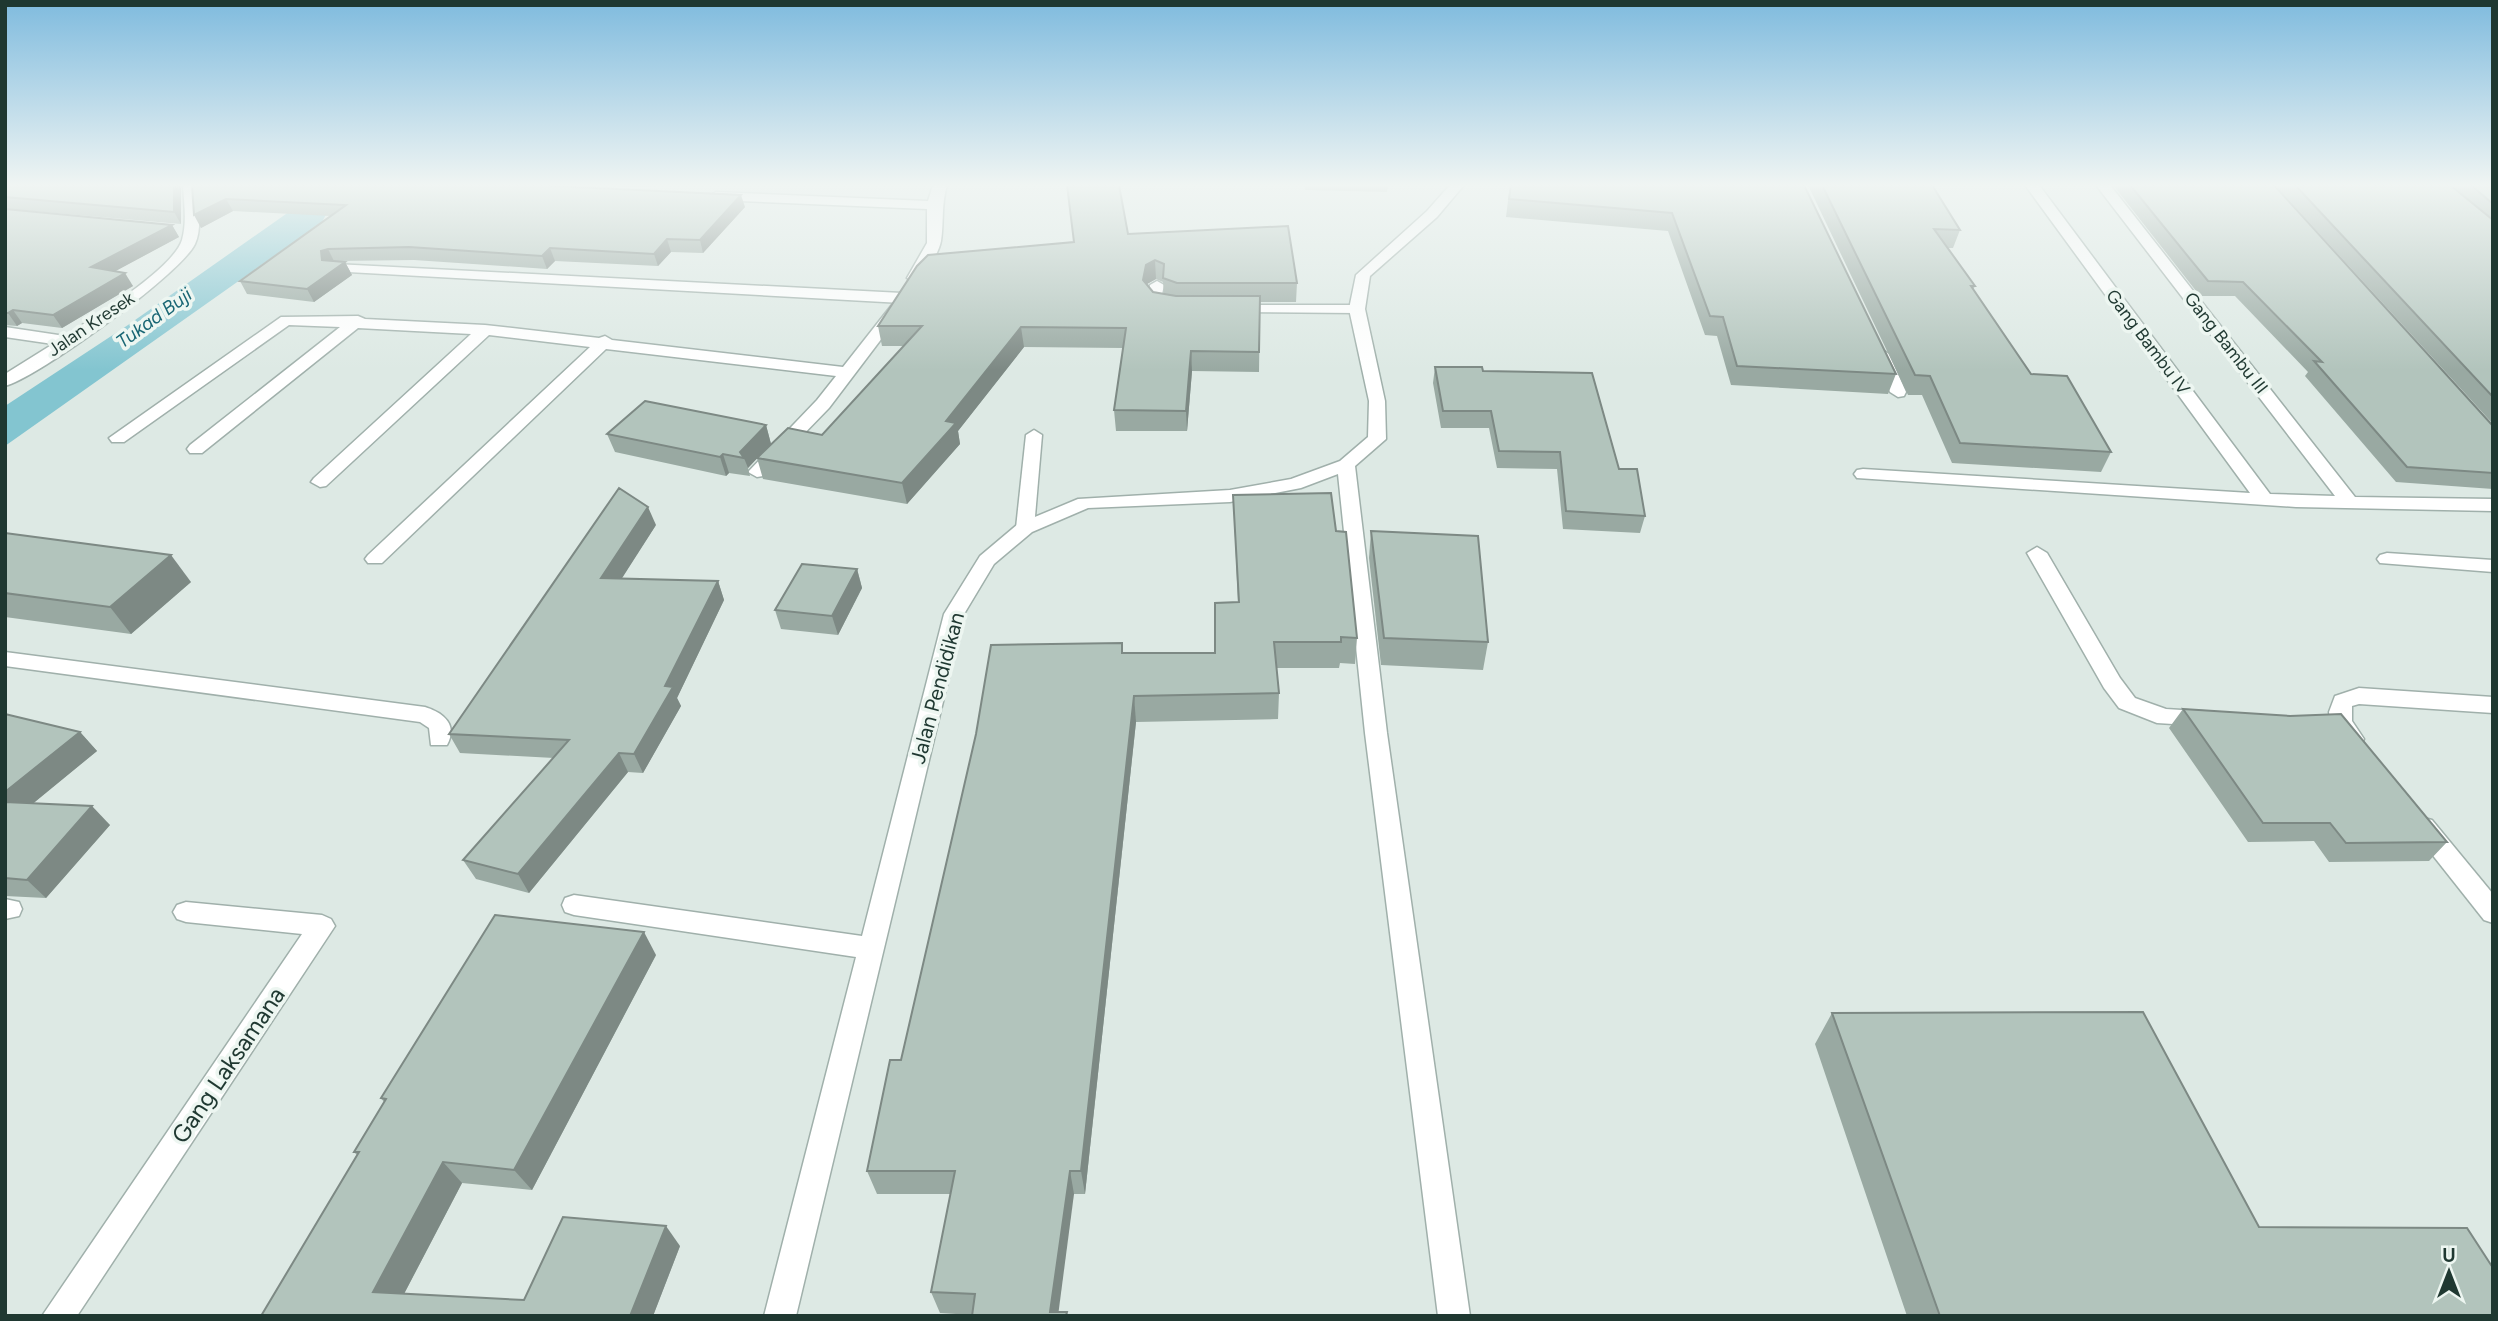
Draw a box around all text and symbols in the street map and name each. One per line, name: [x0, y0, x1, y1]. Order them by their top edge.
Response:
water label: Tukad Buji: [112, 283, 197, 353]
street label: Gang Bambu IV: [2101, 285, 2195, 399]
street label: Jalan Kresek: [43, 287, 139, 361]
street label: Gang Bambu III: [2179, 288, 2273, 398]
street label: Jalan Pendidikan: [905, 610, 969, 766]
street label: Gang Laksamana: [165, 981, 291, 1149]
north arrow: [2414, 1237, 2484, 1307]
text: U: [2442, 1244, 2456, 1267]

